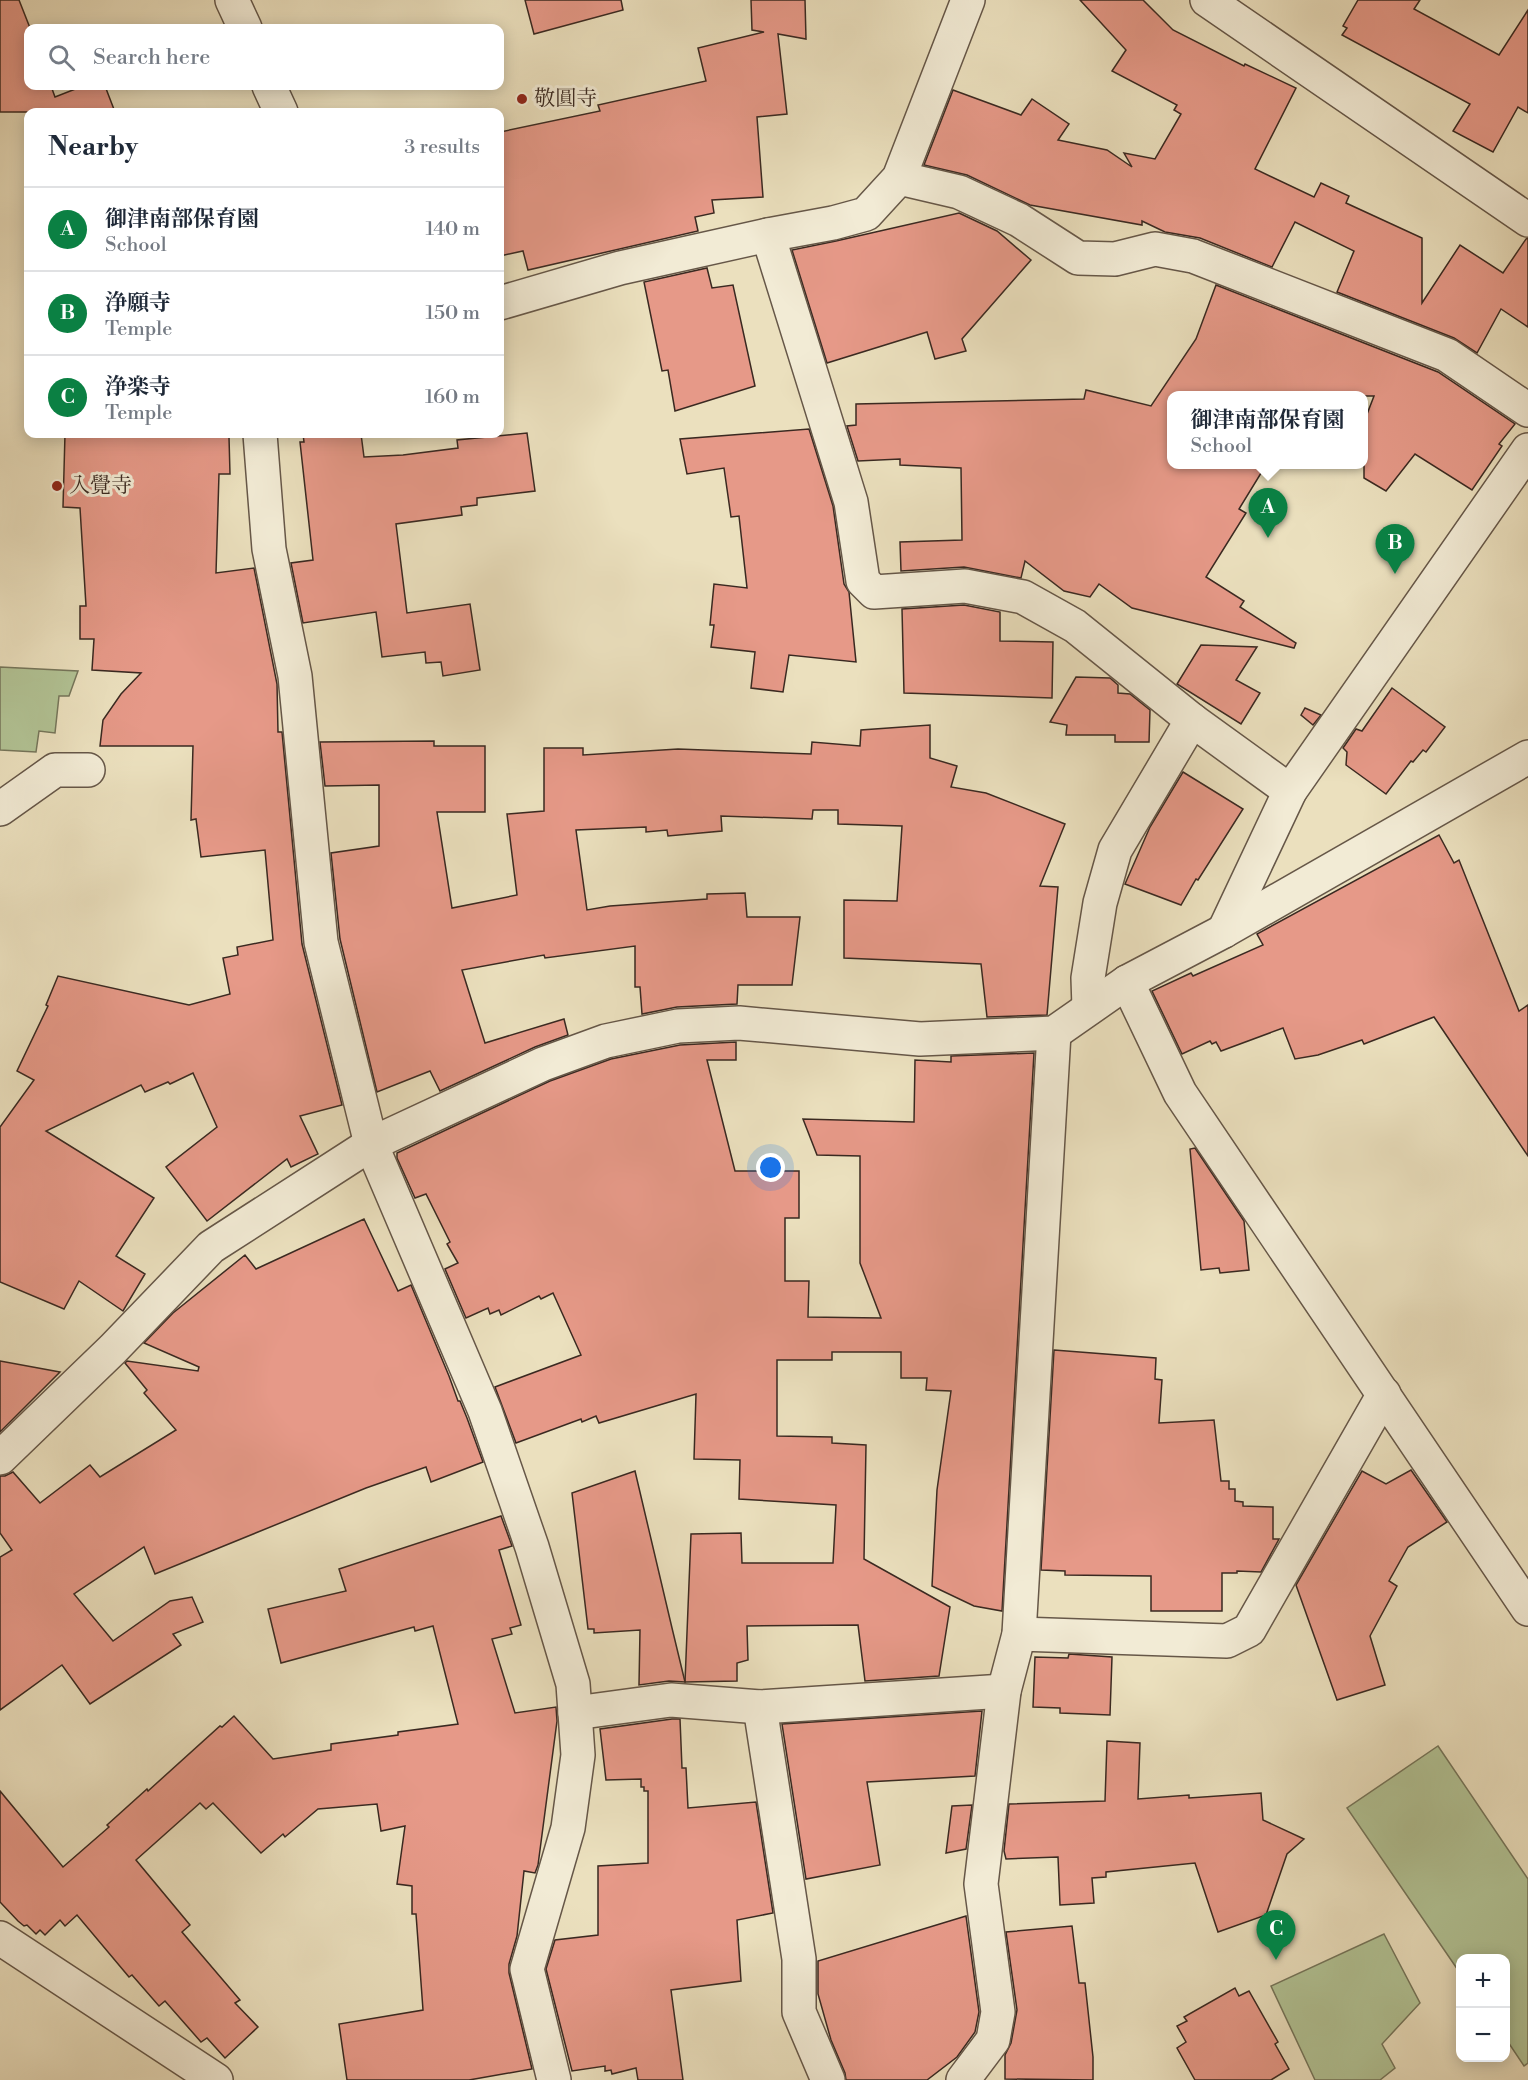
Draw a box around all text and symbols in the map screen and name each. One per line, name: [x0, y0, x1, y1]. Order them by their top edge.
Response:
search box: [24, 24, 504, 90]
icon: search: [45, 41, 78, 74]
text: Search here: [93, 44, 210, 71]
place label: 敬圓寺: [534, 86, 597, 112]
marker: 敬圓寺: [515, 92, 529, 106]
text: Nearby: [48, 131, 138, 163]
text: 3 results: [404, 135, 480, 160]
text: 御津南部保育園: [105, 206, 259, 233]
text: A: [60, 217, 75, 242]
text: 140 m: [425, 217, 480, 242]
text: School: [105, 233, 167, 258]
text: 浄願寺: [105, 290, 171, 317]
text: B: [60, 301, 75, 326]
text: 150 m: [425, 301, 480, 326]
text: Temple: [105, 317, 172, 342]
text: 浄楽寺: [105, 374, 171, 401]
text: C: [60, 385, 75, 410]
text: 160 m: [425, 385, 480, 410]
popup: [1167, 391, 1368, 469]
text: Temple: [105, 401, 172, 426]
text: 御津南部保育園: [1190, 407, 1345, 434]
text: School: [1190, 434, 1252, 459]
place label: 入覺寺: [69, 473, 132, 499]
marker: 入覺寺: [50, 479, 64, 493]
pin: A: [1248, 488, 1288, 538]
pin: B: [1376, 524, 1414, 574]
your location: [756, 1153, 785, 1182]
pin: C: [1256, 1910, 1296, 1960]
map controls: [1456, 1954, 1510, 2062]
button: +: [1456, 1954, 1510, 2008]
button: −: [1456, 2008, 1510, 2062]

